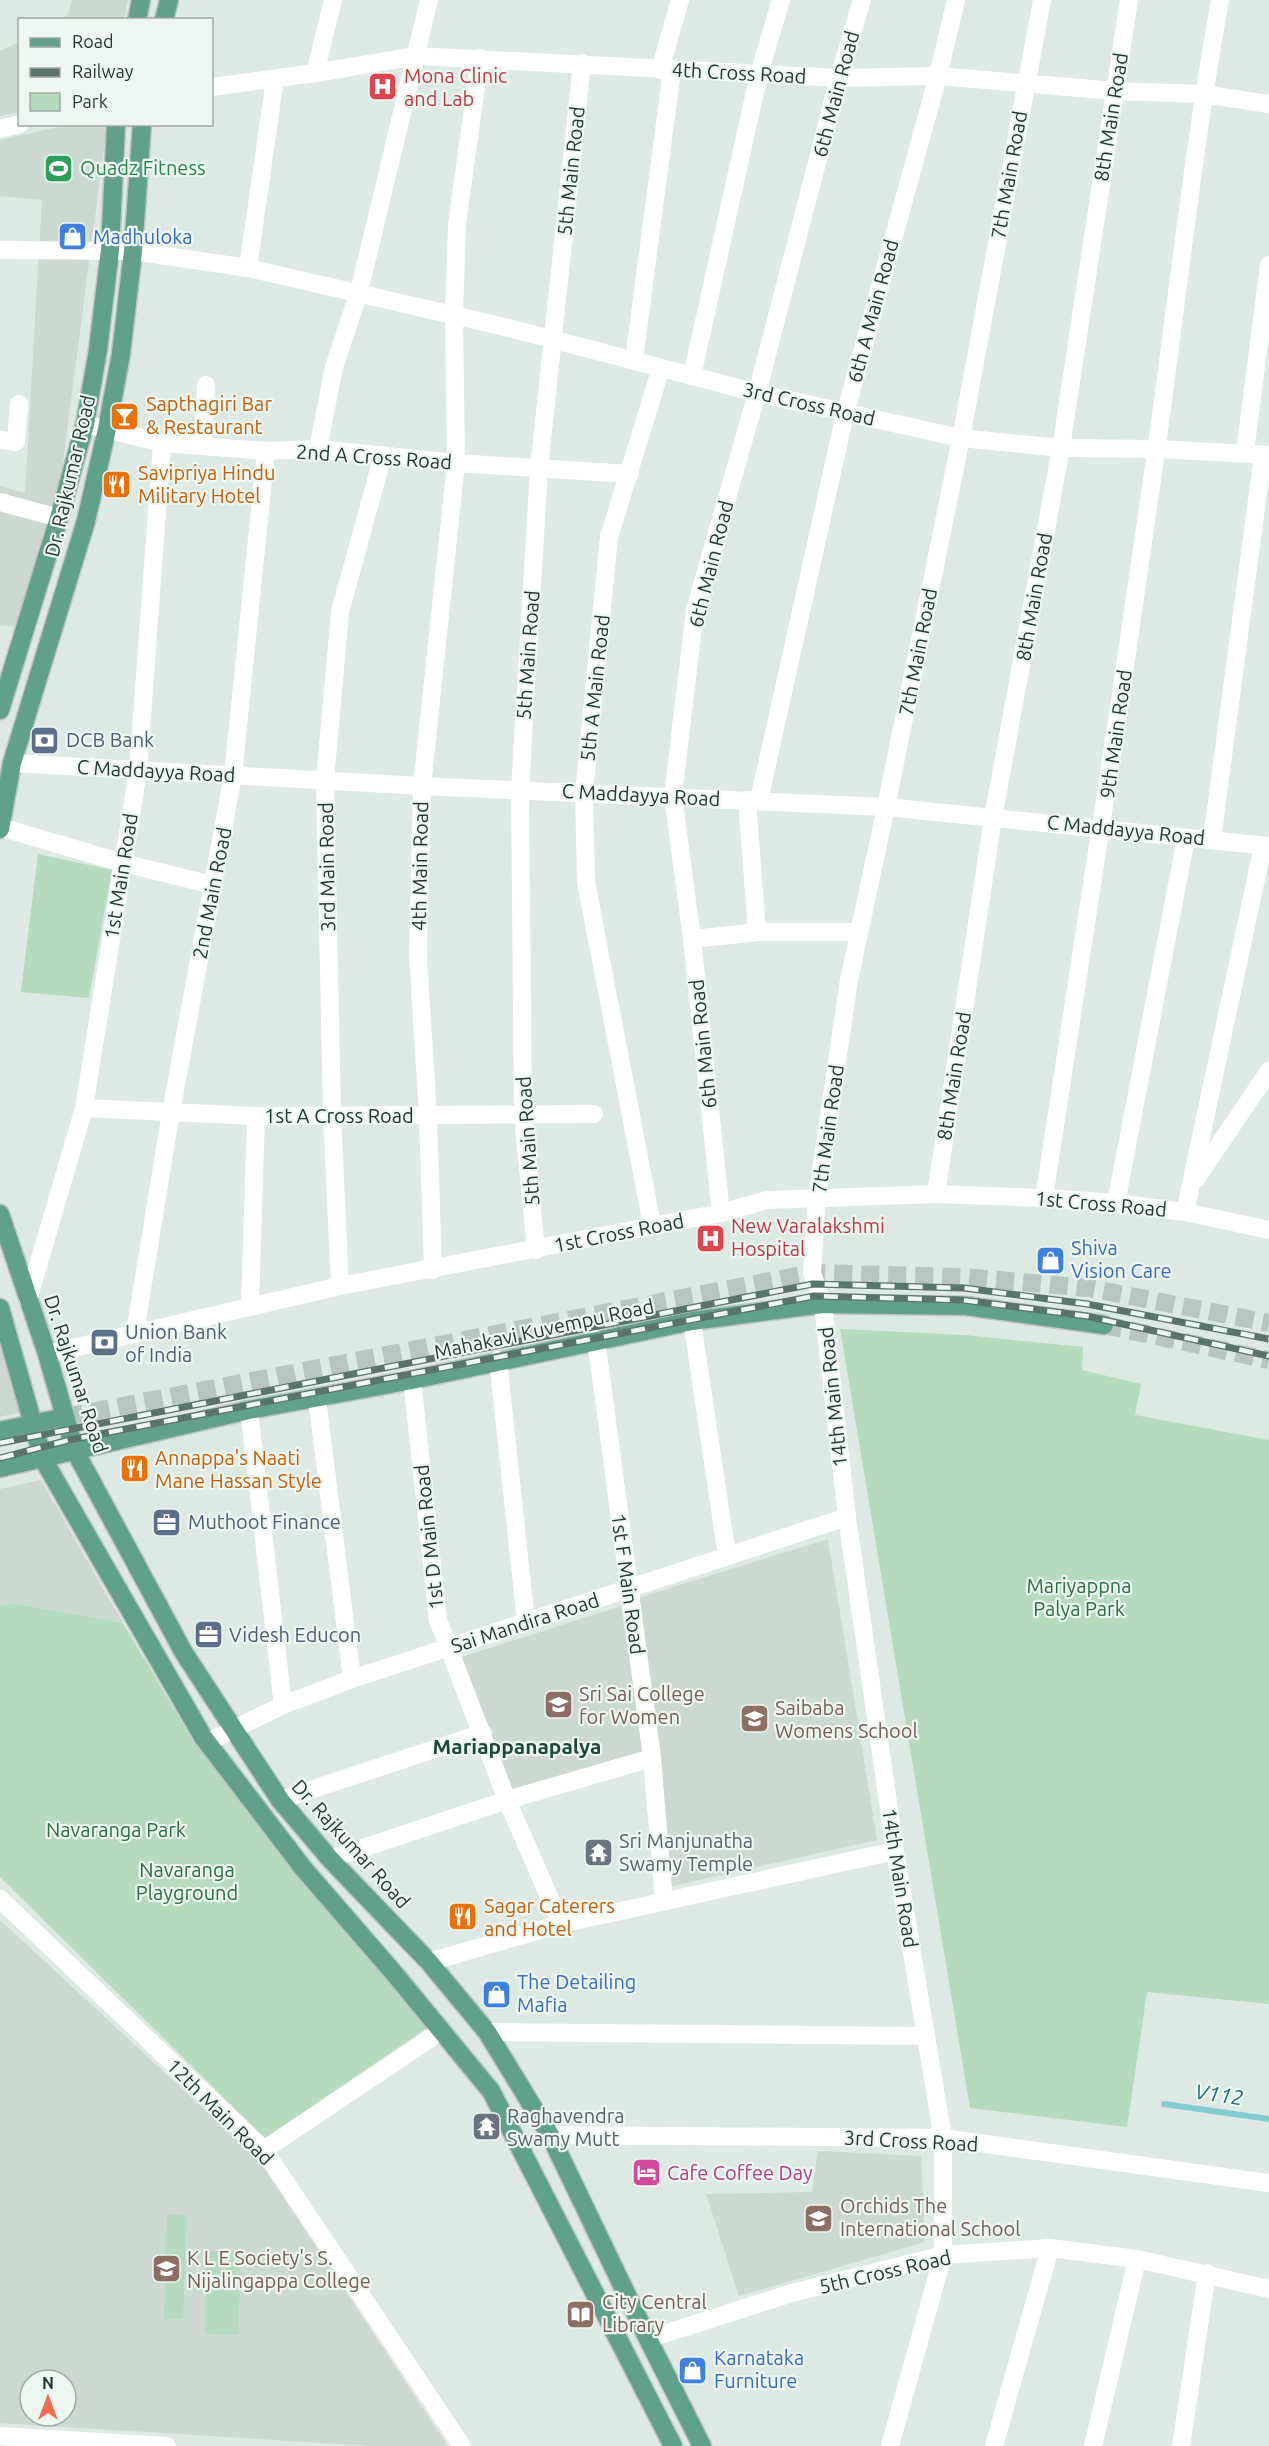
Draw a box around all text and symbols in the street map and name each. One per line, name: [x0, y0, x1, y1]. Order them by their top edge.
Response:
legend: [18, 18, 213, 126]
street label: 6th Main Road: [808, 28, 863, 160]
text: Road: [72, 31, 114, 51]
street label: 8th Main Road: [1089, 51, 1132, 183]
street label: 4th Cross Road: [671, 57, 807, 88]
text: Railway: [72, 61, 134, 81]
place label: Mona Clinic and Lab: [404, 64, 507, 110]
hospital icon: Mona Clinic and Lab: [367, 71, 399, 103]
text: Park: [72, 91, 108, 111]
street label: 5th Main Road: [552, 105, 589, 237]
street label: 7th Main Road: [986, 109, 1031, 241]
sports icon: Quadz Fitness: [43, 152, 75, 184]
place label: Quadz Fitness: [80, 156, 206, 179]
shop icon: Madhuloka: [56, 221, 88, 253]
place label: Madhuloka: [93, 225, 193, 248]
street label: 6th A Main Road: [842, 237, 903, 385]
street label: 3rd Cross Road: [741, 377, 877, 430]
place label: Sapthagiri Bar & Restaurant: [146, 392, 272, 438]
street label: Dr. Rajkumar Road: [40, 393, 99, 559]
bar icon: Sapthagiri Bar & Restaurant: [109, 400, 141, 432]
street label: 2nd A Cross Road: [295, 440, 453, 473]
place label: Savipriya Hindu Military Hotel: [138, 461, 275, 507]
restaurant icon: Savipriya Hindu Military Hotel: [101, 469, 133, 501]
street label: 6th Main Road: [684, 498, 737, 630]
street label: 8th Main Road: [1011, 531, 1056, 663]
street label: 7th Main Road: [894, 586, 941, 718]
street label: 5th Main Road: [512, 589, 543, 720]
street label: 5th A Main Road: [575, 613, 614, 762]
street label: 9th Main Road: [1095, 668, 1136, 800]
bank icon: DCB Bank: [29, 724, 61, 756]
place label: DCB Bank: [66, 728, 154, 751]
street label: C Maddayya Road: [76, 755, 236, 786]
street label: C Maddayya Road: [561, 779, 721, 810]
street label: 4th Main Road: [407, 801, 432, 931]
street label: 3rd Main Road: [314, 802, 339, 932]
street label: C Maddayya Road: [1046, 810, 1206, 849]
street label: 1st Main Road: [99, 811, 142, 940]
street label: 2nd Main Road: [187, 825, 236, 961]
street label: 6th Main Road: [684, 978, 721, 1110]
street label: 8th Main Road: [932, 1010, 975, 1142]
street label: 7th Main Road: [807, 1063, 848, 1195]
street label: 5th Main Road: [512, 1076, 543, 1207]
street label: 1st A Cross Road: [264, 1104, 414, 1127]
street label: 1st Cross Road: [1034, 1186, 1168, 1221]
street label: 1st Cross Road: [552, 1209, 686, 1256]
place label: New Varalakshmi Hospital: [731, 1214, 885, 1260]
hospital icon: New Varalakshmi Hospital: [694, 1222, 726, 1254]
place label: Shiva Vision Care: [1071, 1236, 1172, 1282]
shop icon: Shiva Vision Care: [1034, 1244, 1066, 1276]
street label: Dr. Rajkumar Road: [40, 1292, 113, 1456]
street label: Mahakavi Kuvempu Road: [432, 1294, 656, 1363]
place label: Union Bank of India: [125, 1320, 227, 1366]
street label: 14th Main Road: [814, 1326, 851, 1468]
bank icon: Union Bank of India: [88, 1327, 120, 1359]
place label: Annappa's Naati Mane Hassan Style: [155, 1446, 322, 1492]
restaurant icon: Annappa's Naati Mane Hassan Style: [118, 1453, 150, 1485]
street label: 1st D Main Road: [409, 1463, 448, 1611]
office icon: Muthoot Finance: [151, 1506, 183, 1538]
place label: Muthoot Finance: [188, 1510, 341, 1533]
street label: 1st F Main Road: [607, 1512, 650, 1656]
park label: Mariyappna Palya Park: [1026, 1574, 1132, 1620]
street label: Sai Mandira Road: [448, 1588, 602, 1657]
office icon: Videsh Educon: [192, 1619, 224, 1651]
place label: Videsh Educon: [229, 1623, 361, 1646]
place label: Sri Sai College for Women: [579, 1682, 705, 1728]
school or university icon: Sri Sai College for Women: [542, 1689, 574, 1721]
place label: Saibaba Womens School: [775, 1696, 918, 1742]
school or university icon: Saibaba Womens School: [738, 1703, 770, 1735]
district label: Mariappanapalya: [433, 1734, 601, 1758]
street label: Dr. Rajkumar Road: [288, 1775, 415, 1913]
street label: 14th Main Road: [878, 1806, 923, 1949]
park label: Navaranga Park: [46, 1818, 186, 1841]
place label: Sri Manjunatha Swamy Temple: [619, 1829, 753, 1875]
temple icon: Sri Manjunatha Swamy Temple: [582, 1837, 614, 1869]
park label: Navaranga Playground: [136, 1858, 238, 1904]
place label: Sagar Caterers and Hotel: [484, 1894, 615, 1940]
restaurant icon: Sagar Caterers and Hotel: [447, 1901, 479, 1933]
place label: The Detailing Mafia: [517, 1970, 636, 2016]
shop icon: The Detailing Mafia: [480, 1978, 512, 2010]
street label: 12th Main Road: [162, 2054, 278, 2170]
water label: V112: [1193, 2079, 1245, 2109]
place label: Raghavendra Swamy Mutt: [507, 2104, 625, 2150]
temple icon: Raghavendra Swamy Mutt: [470, 2111, 502, 2143]
street label: 3rd Cross Road: [843, 2125, 979, 2156]
hotel icon: Cafe Coffee Day: [630, 2157, 662, 2189]
place label: Cafe Coffee Day: [667, 2161, 813, 2184]
place label: Orchids The International School: [840, 2194, 1020, 2240]
school or university icon: Orchids The International School: [803, 2202, 835, 2234]
street label: 5th Cross Road: [817, 2245, 953, 2298]
place label: K L E Society's S. Nijalingappa College: [187, 2246, 371, 2292]
school or university icon: K L E Society's S. Nijalingappa College: [150, 2253, 182, 2285]
place label: City Central Library: [602, 2290, 707, 2336]
library icon: City Central Library: [565, 2298, 597, 2330]
place label: Karnataka Furniture: [714, 2346, 804, 2392]
shop icon: Karnataka Furniture: [677, 2354, 709, 2386]
north arrow: [18, 2368, 78, 2428]
text: N: [42, 2374, 54, 2392]

